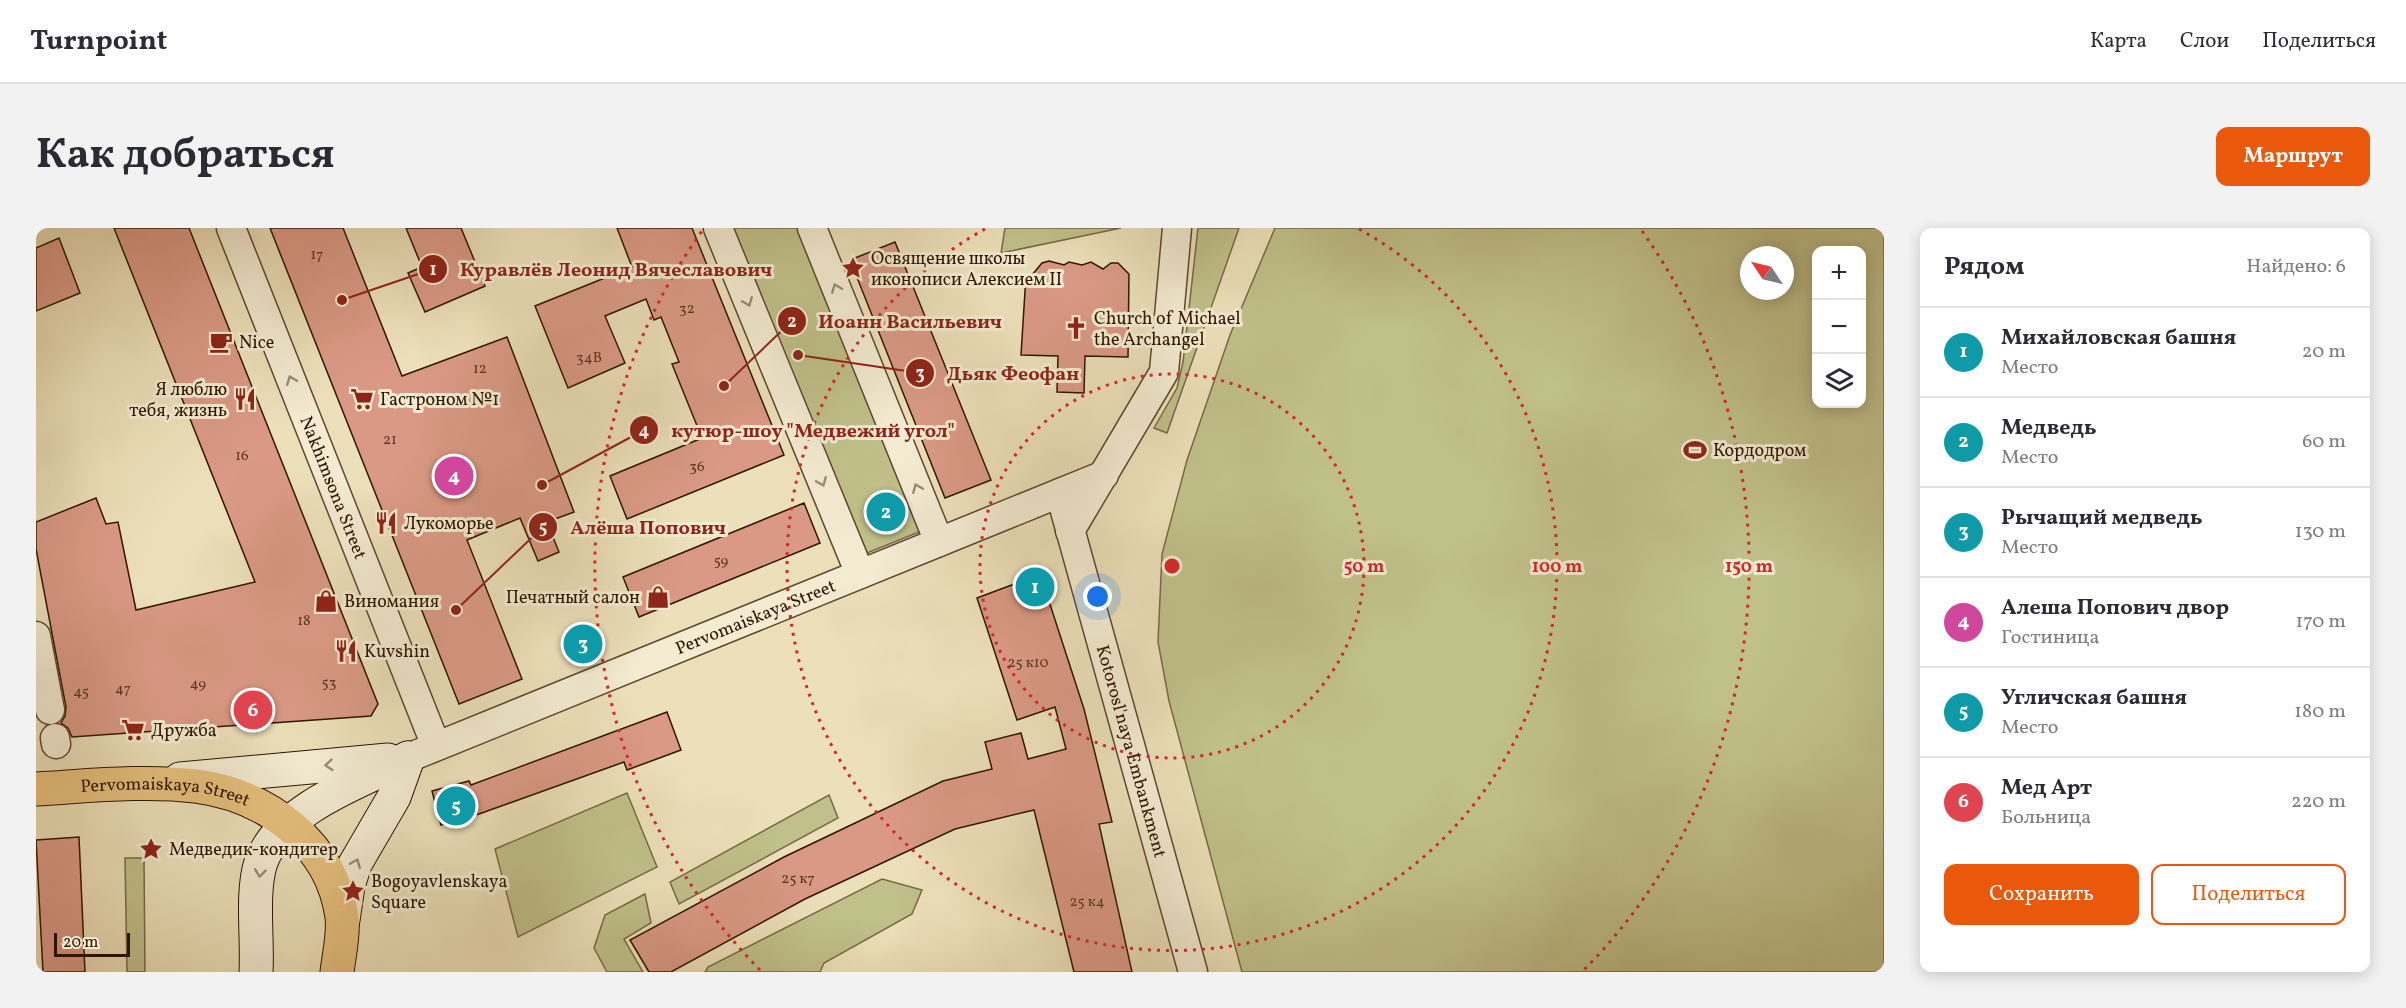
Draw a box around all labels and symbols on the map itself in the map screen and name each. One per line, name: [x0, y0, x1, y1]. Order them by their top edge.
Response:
house number: 17: [310, 245, 324, 266]
north arrow: [1740, 246, 1794, 300]
place label: Освящение школы иконописи Алексием II: [871, 247, 1062, 293]
callout: Куравлёв Леонид Вячеславович: [418, 250, 785, 288]
place icon: Освящение школы иконописи Алексием II: [840, 255, 866, 281]
text: Куравлёв Леонид Вячеславович: [460, 257, 772, 285]
text: 1: [429, 258, 437, 283]
one-way arrow: [831, 283, 843, 294]
one-way arrow: [741, 296, 754, 306]
house number: 32: [679, 299, 695, 320]
callout: Иоанн Васильевич: [777, 302, 1014, 340]
place label: Church of Michael the Archangel: [1094, 307, 1241, 353]
text: Иоанн Васильевич: [818, 309, 1002, 337]
text: 2: [787, 310, 797, 335]
church icon: Church of Michael the Archangel: [1063, 315, 1089, 341]
cafe icon: Nice: [208, 329, 234, 355]
place label: Nice: [239, 331, 274, 356]
house number: 34В: [576, 348, 602, 369]
callout: Дьяк Феофан: [905, 354, 1092, 392]
house number: 12: [473, 359, 487, 380]
text: Дьяк Феофан: [947, 361, 1079, 389]
text: 3: [915, 362, 925, 387]
one-way arrow: [286, 375, 298, 386]
place label: Я люблю тебя, жизнь: [129, 378, 227, 424]
restaurant icon: Я люблю тебя, жизнь: [232, 386, 258, 412]
supermarket icon: Гастроном №1: [349, 386, 375, 412]
place label: Гастроном №1: [380, 388, 499, 413]
callout: кутюр-шоу "Медвежий угол": [629, 411, 967, 449]
street label: Nakhimsona Street: [293, 413, 372, 563]
text: кутюр-шоу "Медвежий угол": [671, 418, 955, 446]
text: 4: [639, 419, 650, 444]
house number: 21: [383, 430, 397, 451]
sports icon: Кордодром: [1682, 437, 1708, 463]
place label: Кордодром: [1713, 439, 1806, 464]
house number: 16: [235, 446, 249, 467]
pin: 4: [434, 454, 474, 498]
house number: 36: [689, 457, 705, 478]
one-way arrow: [815, 476, 827, 487]
one-way arrow: [912, 483, 924, 494]
pin: 2: [866, 490, 906, 534]
callout: Алёша Попович: [528, 508, 738, 546]
restaurant icon: Лукоморье: [373, 510, 399, 536]
place label: Лукоморье: [404, 512, 493, 537]
text: Алёша Попович: [570, 515, 726, 543]
text: 5: [539, 516, 547, 541]
house number: 59: [714, 551, 729, 572]
text: 50 m: [1344, 555, 1384, 580]
text: 100 m: [1532, 555, 1582, 580]
text: 150 m: [1725, 555, 1773, 580]
centre of rings: [1162, 556, 1182, 576]
pin: 1: [1016, 564, 1054, 610]
street label: Pervomaiskaya Street: [672, 574, 840, 662]
your location: [1083, 582, 1112, 611]
shop icon: Печатный салон: [645, 584, 671, 610]
place label: Печатный салон: [506, 586, 640, 611]
shop icon: Виномания: [313, 588, 339, 614]
place label: Виномания: [344, 590, 439, 615]
house number: 18: [297, 611, 311, 632]
pin: 3: [564, 622, 602, 666]
restaurant icon: Kuvshin: [333, 638, 359, 664]
place label: Kuvshin: [364, 640, 430, 665]
street label: Kotorosl'naya Embankment: [1089, 642, 1172, 861]
house number: 25 к10: [1007, 653, 1049, 674]
house number: 53: [322, 673, 336, 694]
house number: 49: [190, 674, 206, 695]
house number: 47: [115, 679, 131, 700]
house number: 45: [73, 682, 89, 703]
pin: 6: [234, 688, 272, 732]
supermarket icon: Дружба: [120, 717, 146, 743]
place label: Дружба: [151, 719, 217, 744]
one-way arrow: [324, 758, 334, 771]
street label: Pervomaiskaya Street: [80, 772, 253, 814]
pin: 5: [436, 784, 476, 828]
place icon: Медведик-кондитер: [138, 836, 164, 862]
place label: Медведик-кондитер: [169, 838, 338, 863]
one-way arrow: [349, 859, 361, 870]
one-way arrow: [254, 868, 266, 877]
house number: 25 к7: [781, 869, 815, 890]
place label: Bogoyavlenskaya Square: [371, 870, 507, 916]
place icon: Bogoyavlenskaya Square: [340, 878, 366, 904]
house number: 25 к4: [1069, 892, 1105, 913]
scale bar: [54, 930, 130, 958]

